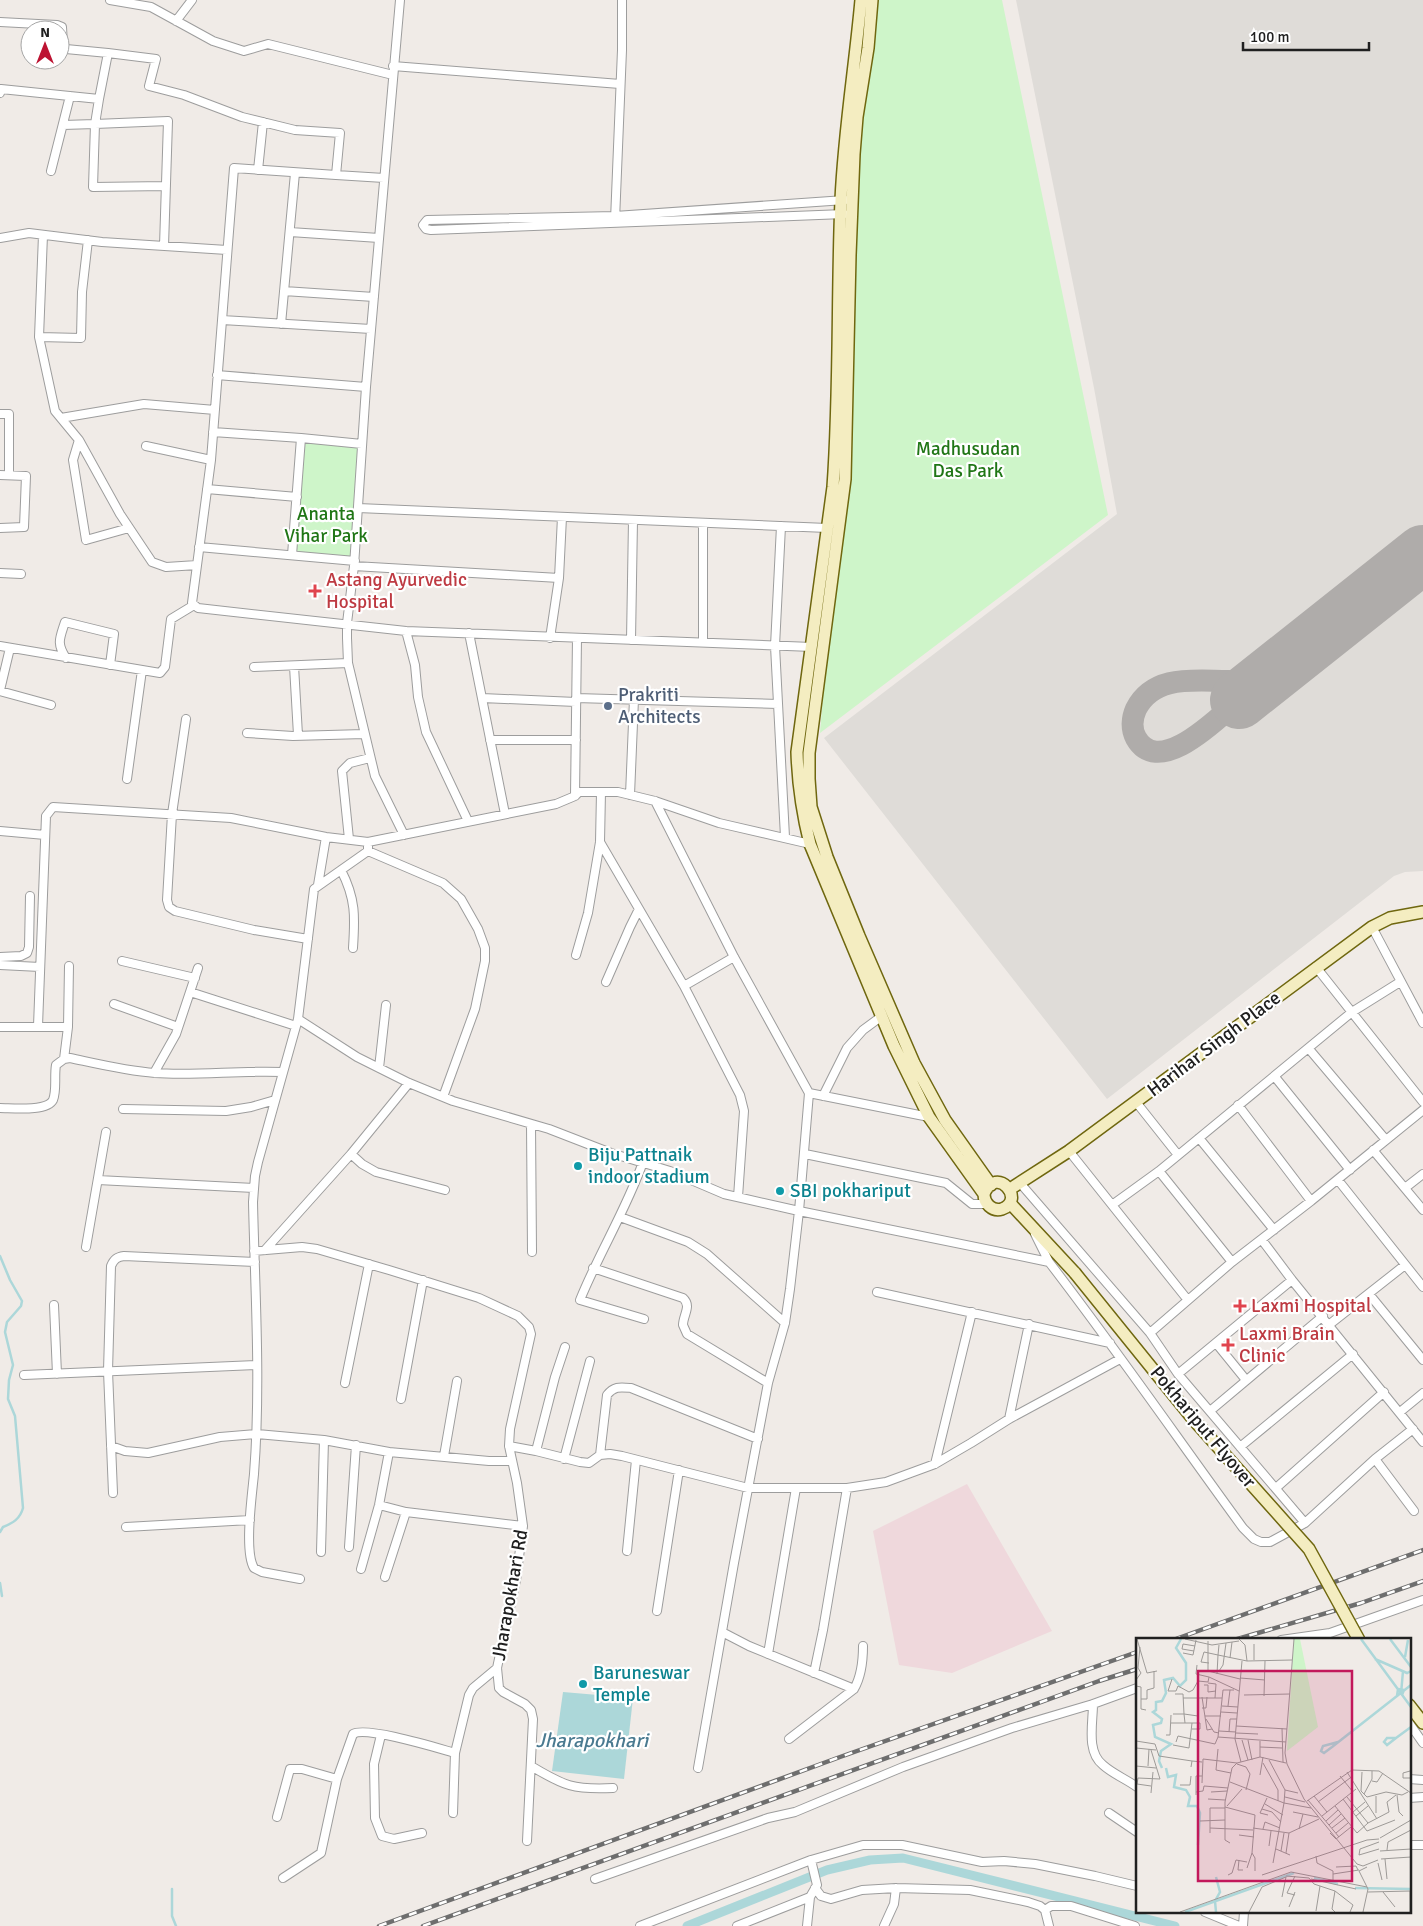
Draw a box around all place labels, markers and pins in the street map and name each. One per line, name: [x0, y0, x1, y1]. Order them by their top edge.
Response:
place label: Astang Ayurvedic Hospital: [326, 568, 467, 614]
marker: Astang Ayurvedic Hospital: [308, 584, 322, 598]
place label: Prakriti Architects: [618, 683, 701, 729]
marker: Prakriti Architects: [602, 700, 614, 712]
place label: Biju Pattnaik indoor stadium: [588, 1143, 710, 1189]
marker: Biju Pattnaik indoor stadium: [572, 1160, 584, 1172]
place label: SBI pokhariput: [790, 1179, 911, 1203]
marker: SBI pokhariput: [774, 1185, 786, 1197]
place label: Laxmi Hospital: [1251, 1294, 1372, 1318]
marker: Laxmi Hospital: [1233, 1299, 1247, 1313]
place label: Laxmi Brain Clinic: [1239, 1322, 1335, 1368]
marker: Laxmi Brain Clinic: [1221, 1338, 1235, 1352]
place label: Baruneswar Temple: [593, 1661, 690, 1707]
marker: Baruneswar Temple: [577, 1678, 589, 1690]

